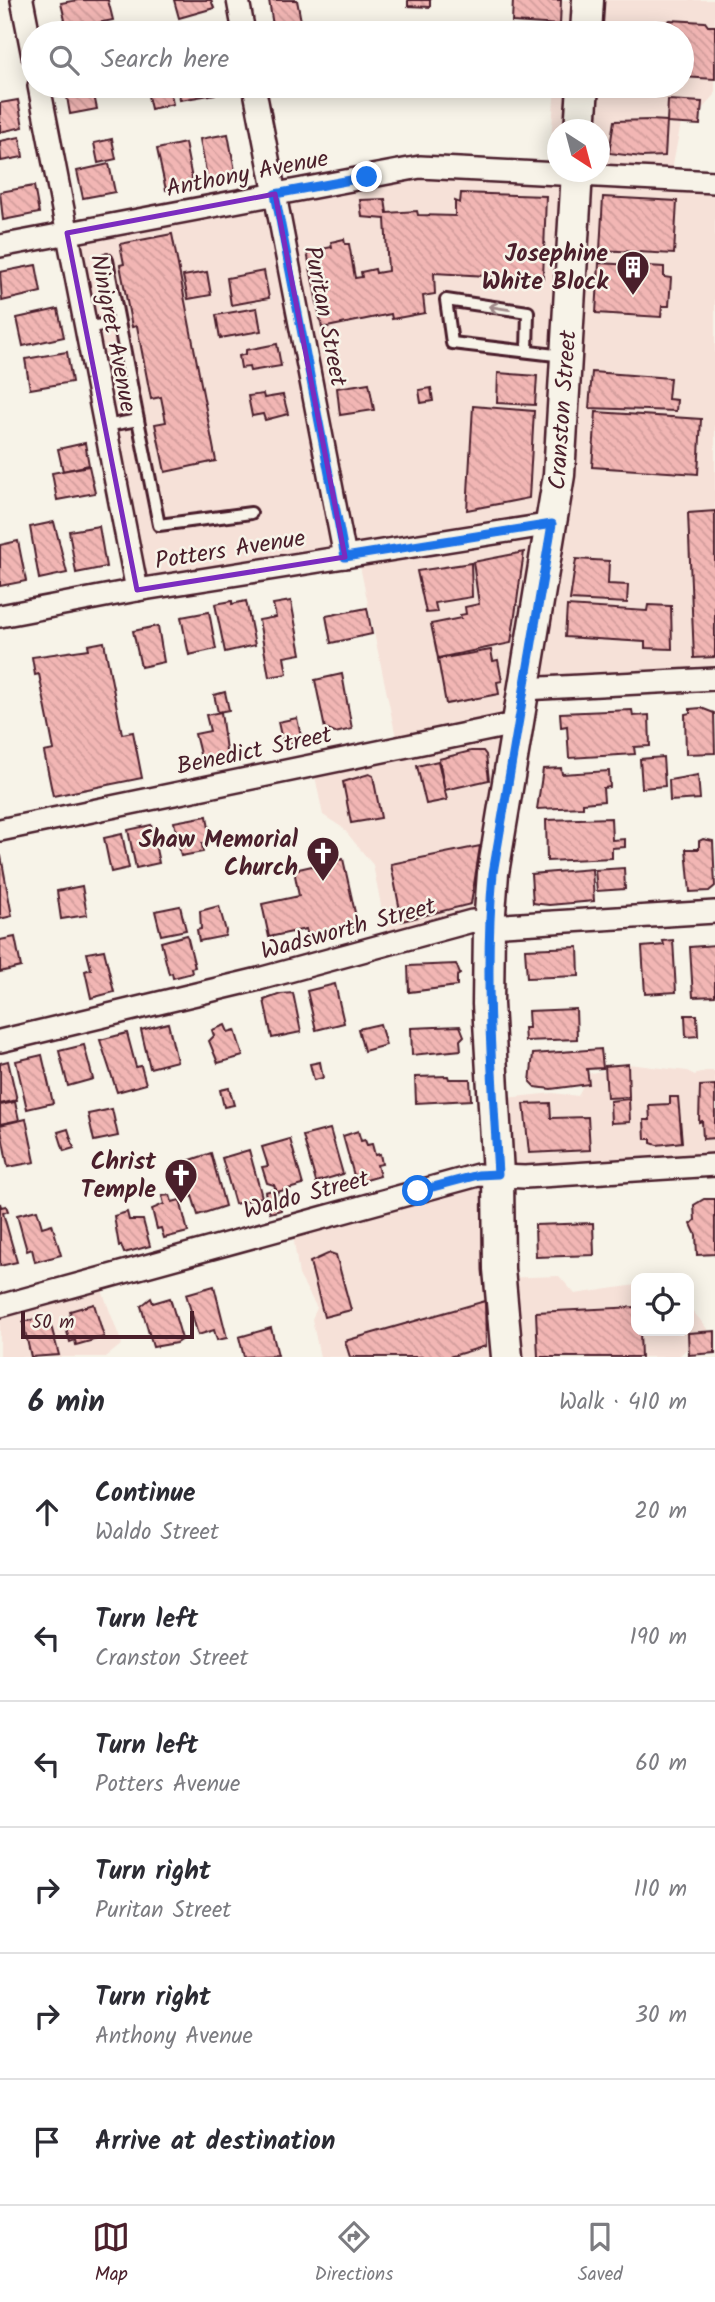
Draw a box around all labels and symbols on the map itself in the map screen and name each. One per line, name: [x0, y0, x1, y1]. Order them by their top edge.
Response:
north arrow: [547, 119, 610, 182]
street label: Anthony Avenue: [163, 140, 332, 209]
route end: [351, 161, 382, 192]
place label: Josephine White Block: [482, 235, 609, 302]
street label: Puritan Street: [292, 243, 357, 390]
building icon: Josephine White Block: [614, 248, 652, 297]
street label: Ninigret Avenue: [78, 251, 147, 416]
one-way arrow: [488, 301, 511, 314]
street label: Cranston Street: [538, 328, 589, 491]
street label: Potters Avenue: [152, 519, 308, 582]
street label: Benedict Street: [173, 716, 336, 787]
place label: Shaw Memorial Church: [139, 821, 299, 888]
church icon: Shaw Memorial Church: [304, 834, 342, 883]
street label: Wadsworth Street: [256, 887, 441, 972]
place label: Christ Temple: [81, 1143, 157, 1210]
church icon: Christ Temple: [162, 1156, 200, 1205]
street label: Waldo Street: [239, 1160, 375, 1231]
route start: [402, 1175, 433, 1206]
scale bar: [21, 1308, 194, 1340]

